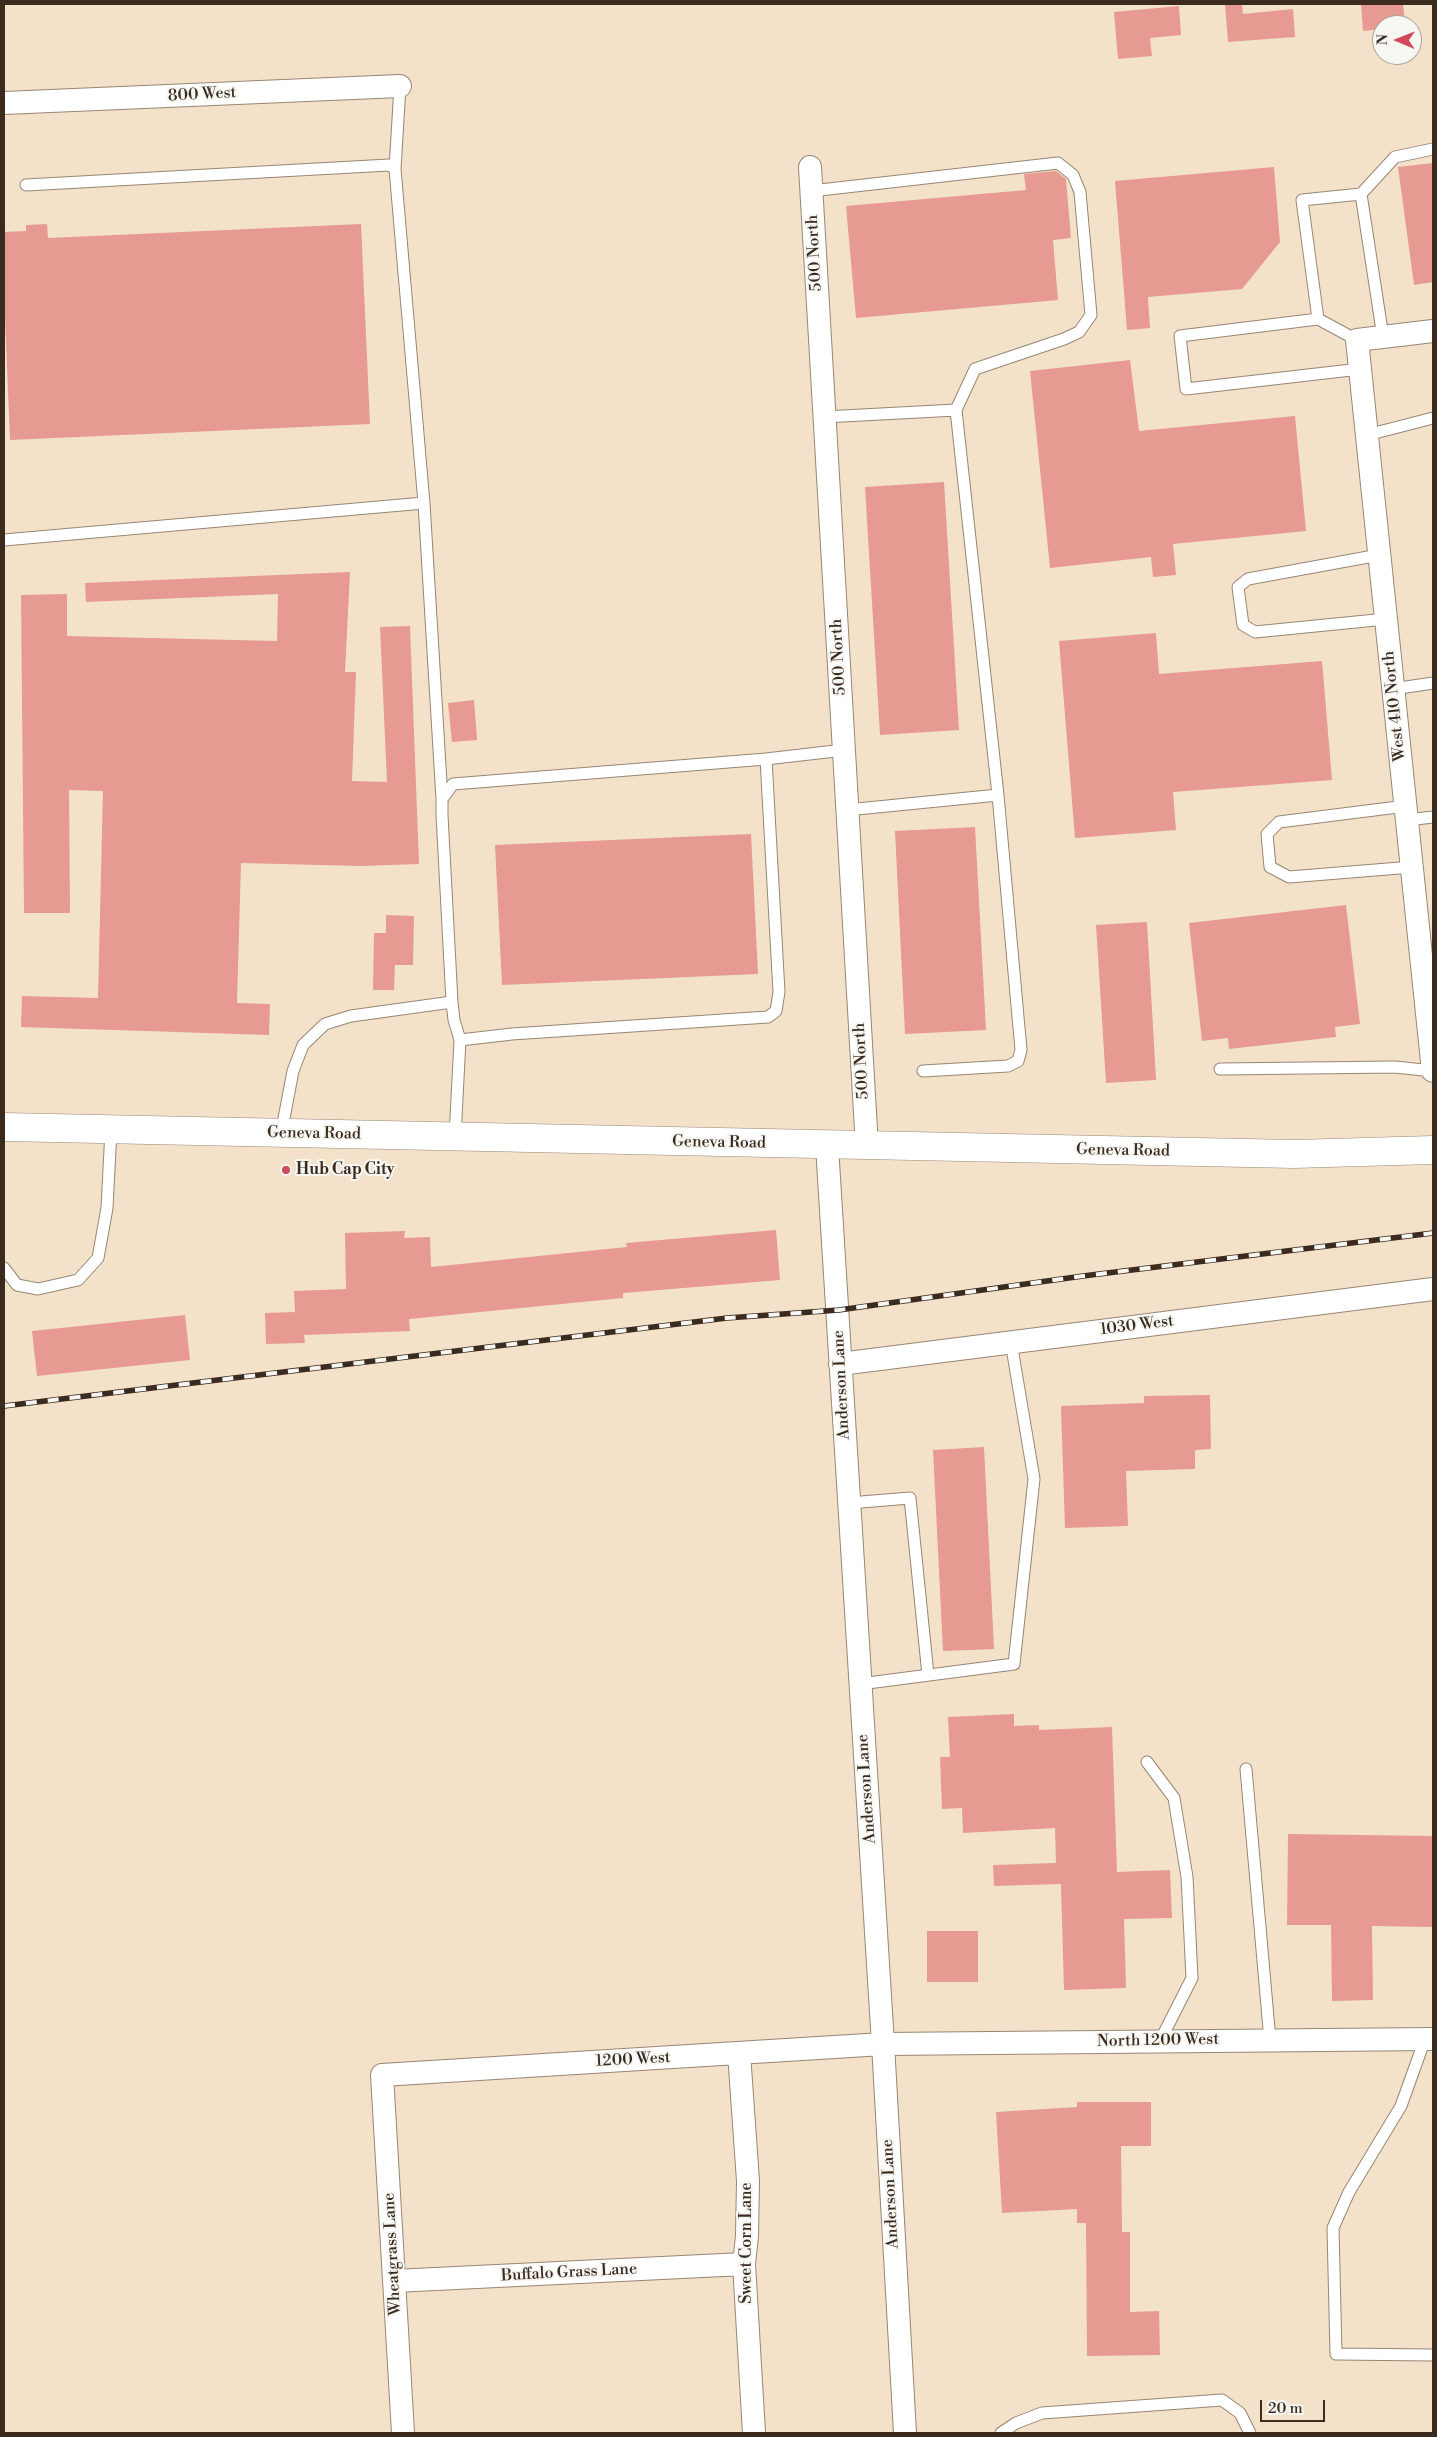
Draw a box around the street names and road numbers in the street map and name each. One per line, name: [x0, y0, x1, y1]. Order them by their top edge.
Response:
street label: 800 West: [167, 84, 237, 106]
street label: 500 North: [803, 214, 827, 292]
street label: 500 North: [827, 618, 851, 696]
street label: West 410 North: [1380, 650, 1410, 762]
street label: 500 North: [850, 1022, 874, 1100]
street label: Geneva Road: [267, 1124, 361, 1144]
street label: Geneva Road: [672, 1133, 766, 1153]
street label: Geneva Road: [1076, 1141, 1170, 1161]
street label: 1030 West: [1099, 1312, 1175, 1340]
street label: Anderson Lane: [830, 1330, 854, 1440]
street label: Anderson Lane: [854, 1734, 880, 1844]
street label: North 1200 West: [1097, 2030, 1219, 2052]
street label: 1200 West: [595, 2048, 671, 2072]
street label: Anderson Lane: [879, 2139, 903, 2249]
street label: Sweet Corn Lane: [737, 2182, 757, 2304]
street label: Wheatgrass Lane: [380, 2192, 406, 2316]
street label: Buffalo Grass Lane: [501, 2260, 637, 2286]

